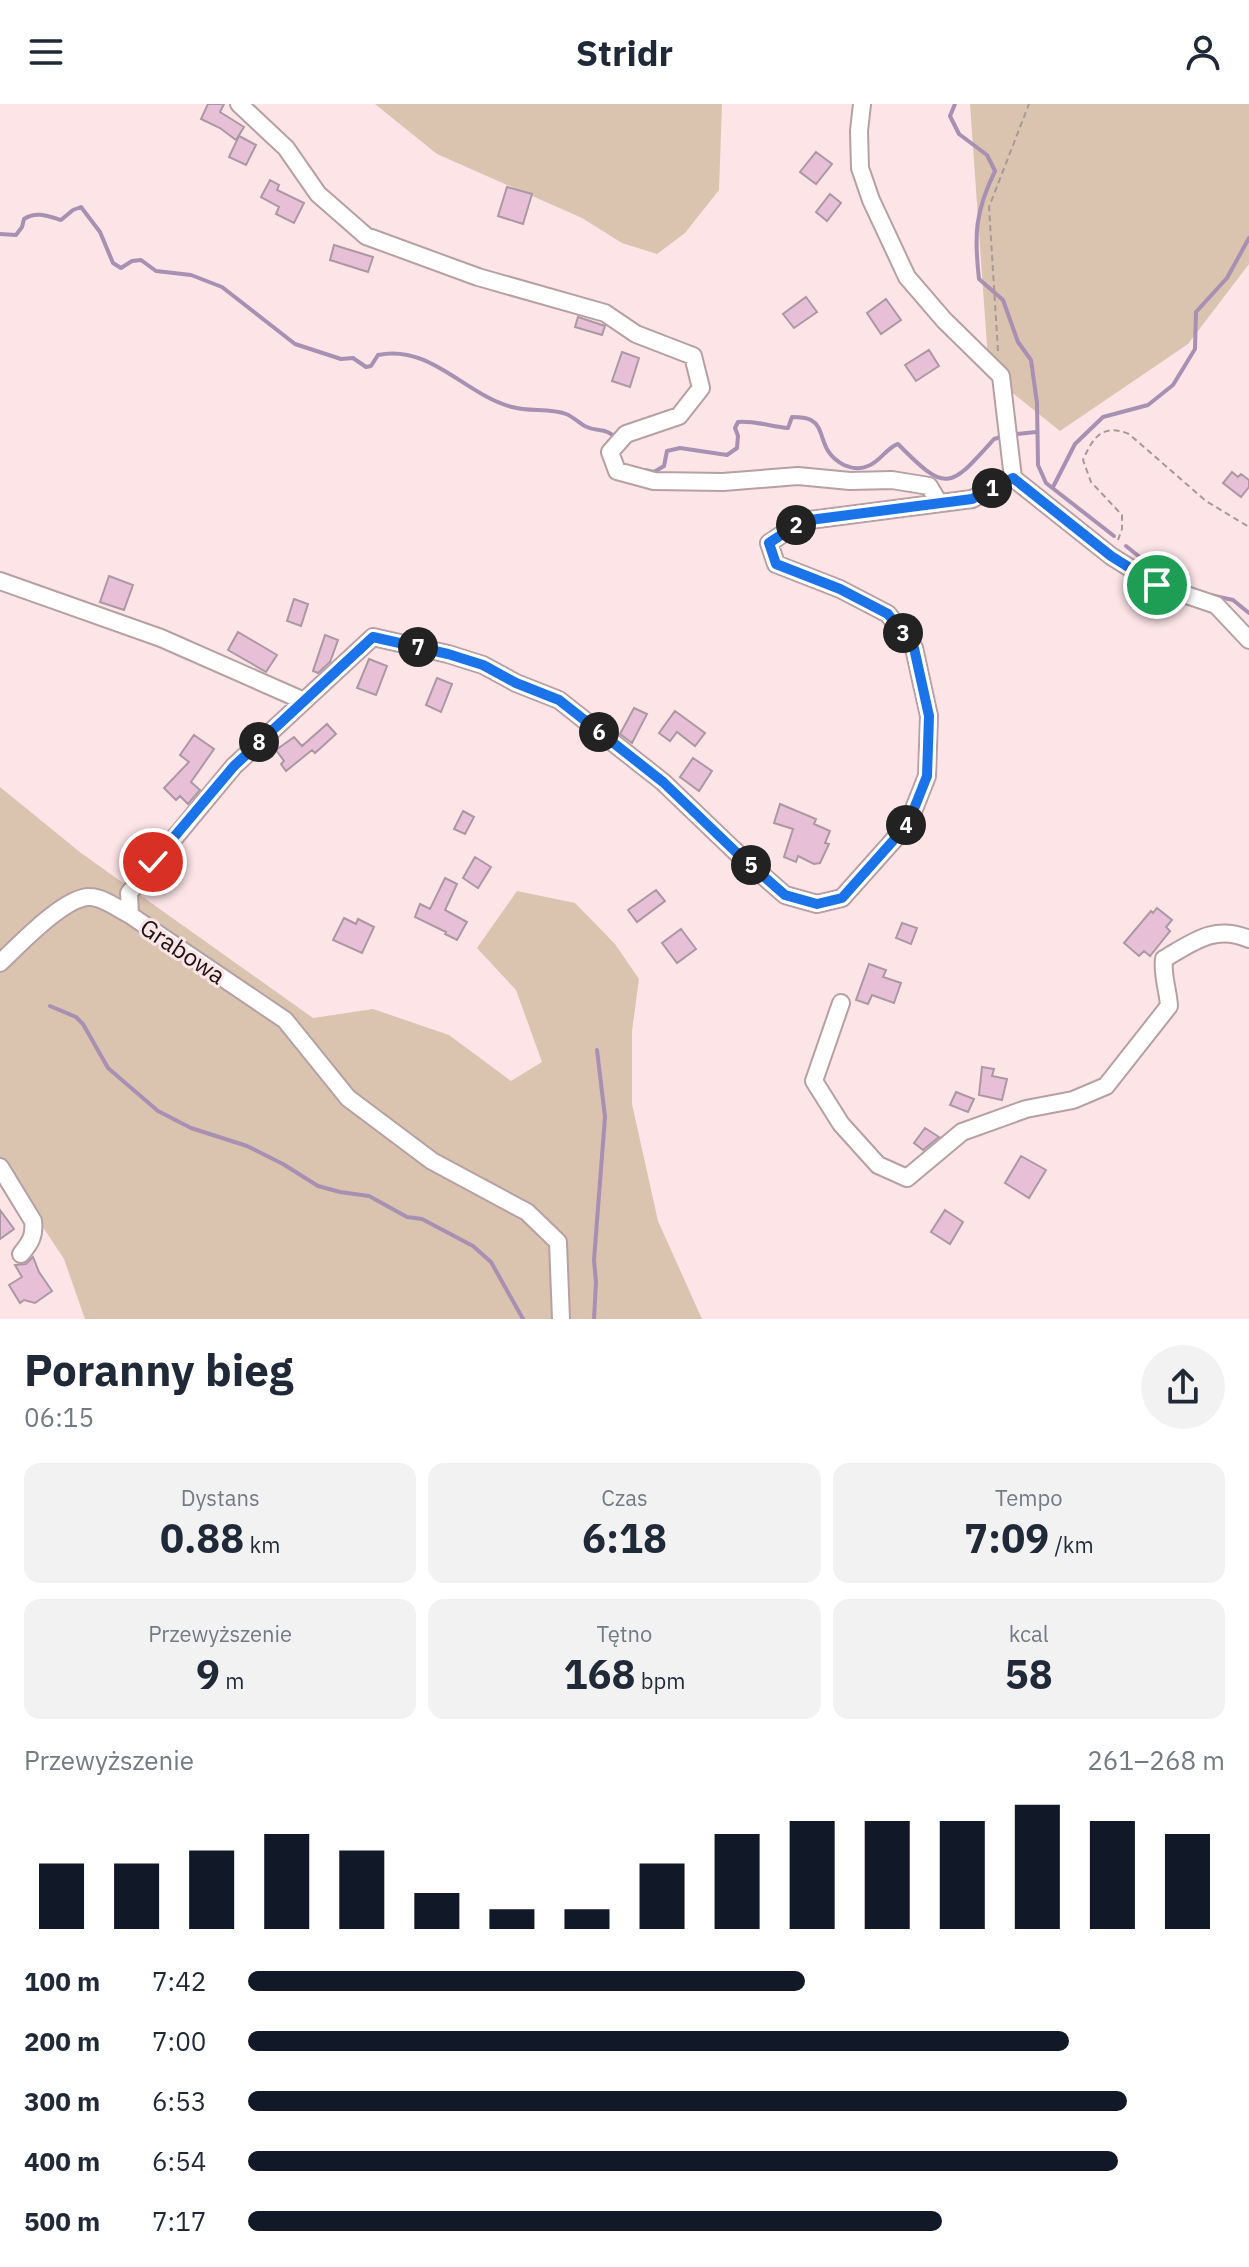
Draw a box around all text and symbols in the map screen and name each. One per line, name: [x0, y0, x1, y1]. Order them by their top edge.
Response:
text: Stridr: [576, 29, 673, 76]
icon: menu: [24, 30, 68, 74]
icon: person: [1181, 30, 1225, 74]
pin: 1: [972, 468, 1012, 508]
text: 1: [985, 473, 999, 502]
pin: 2: [776, 505, 816, 545]
text: 2: [789, 510, 803, 539]
pin: [1123, 551, 1191, 619]
icon: arrive: [1135, 563, 1179, 607]
pin: 3: [883, 613, 923, 653]
text: 3: [896, 618, 910, 647]
pin: 7: [398, 627, 438, 667]
text: 7: [411, 632, 425, 661]
pin: 6: [579, 712, 619, 752]
text: 6: [592, 717, 606, 746]
pin: 8: [239, 722, 279, 762]
text: 8: [252, 727, 266, 756]
pin: 4: [886, 805, 926, 845]
text: 4: [899, 810, 913, 839]
pin: [119, 828, 187, 896]
icon: check: [131, 840, 175, 884]
pin: 5: [731, 845, 771, 885]
text: 5: [744, 850, 758, 879]
street label: Grabowa: [134, 911, 232, 991]
text: Poranny bieg: [24, 1341, 293, 1398]
button: share: [1141, 1345, 1225, 1429]
text: 06:15: [24, 1400, 94, 1434]
text: Dystans: [181, 1483, 260, 1512]
text: Czas: [601, 1483, 648, 1512]
text: Tempo: [995, 1483, 1063, 1512]
text: 0.88: [160, 1512, 244, 1564]
text: 6:18: [582, 1512, 667, 1564]
text: 7:09: [964, 1512, 1049, 1564]
text: km: [244, 1530, 280, 1559]
text: /km: [1049, 1530, 1094, 1559]
text: Przewyższenie: [148, 1619, 292, 1648]
text: Tętno: [597, 1619, 652, 1648]
text: kcal: [1009, 1619, 1049, 1648]
text: 9: [196, 1648, 220, 1700]
text: 168: [564, 1648, 636, 1700]
text: 58: [1005, 1648, 1053, 1700]
text: m: [220, 1666, 244, 1695]
text: bpm: [636, 1666, 685, 1695]
text: Przewyższenie: [24, 1743, 194, 1777]
text: 261–268 m: [1087, 1743, 1225, 1777]
text: 100 m: [24, 1964, 100, 1998]
text: 7:42: [152, 1964, 206, 1998]
text: 200 m: [24, 2024, 100, 2058]
text: 7:00: [152, 2024, 206, 2058]
text: 300 m: [24, 2084, 100, 2118]
text: 6:53: [152, 2084, 206, 2118]
text: 400 m: [24, 2144, 100, 2178]
text: 6:54: [152, 2144, 206, 2178]
text: 500 m: [24, 2204, 100, 2238]
text: 7:17: [152, 2204, 206, 2238]

